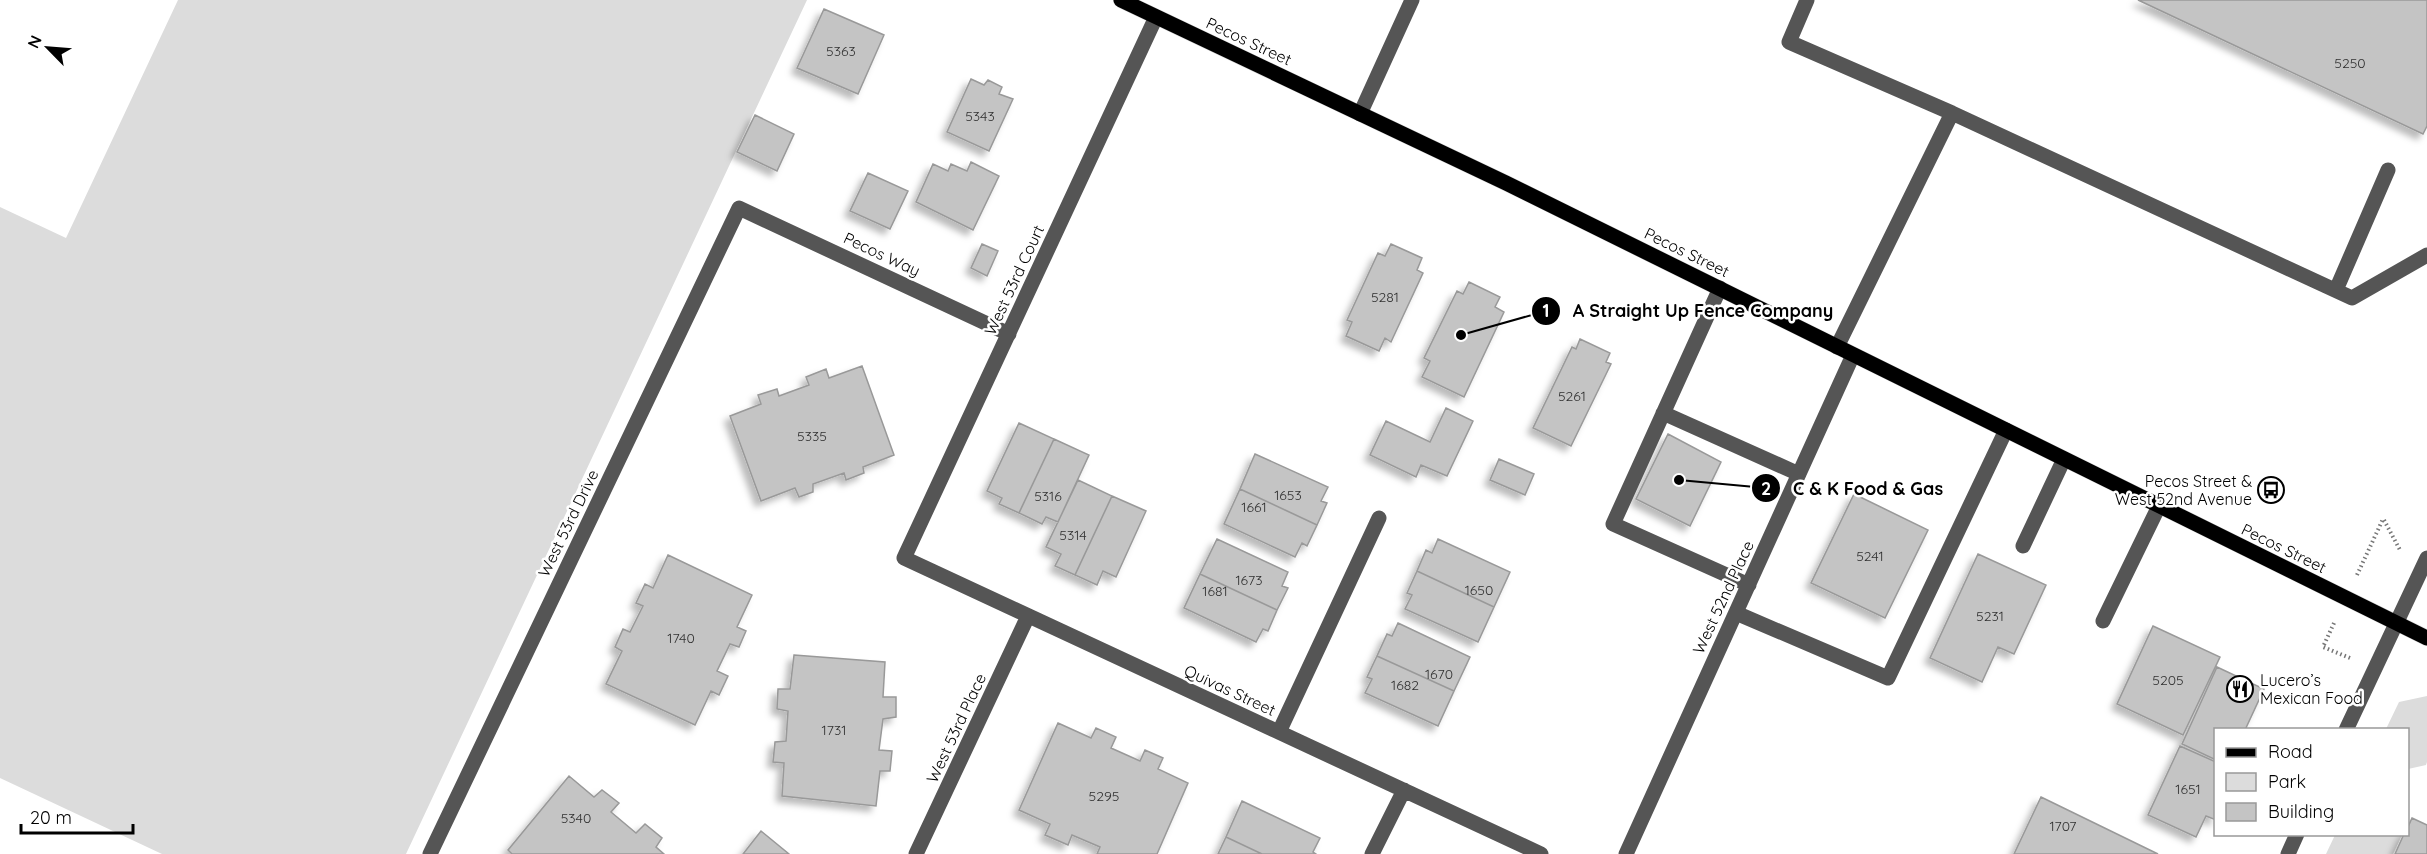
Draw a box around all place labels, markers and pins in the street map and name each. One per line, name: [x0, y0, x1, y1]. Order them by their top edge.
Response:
callout: A Straight Up Fence Company: [1531, 293, 1845, 329]
callout: C & K Food & Gas: [1751, 470, 1955, 506]
place label: Pecos Street & West 52nd Avenue: [2115, 471, 2252, 509]
bus stop icon: Pecos Street & West 52nd Avenue: [2256, 475, 2286, 505]
place label: Lucero’s Mexican Food: [2260, 670, 2363, 708]
restaurant icon: Lucero’s Mexican Food: [2225, 674, 2255, 704]

